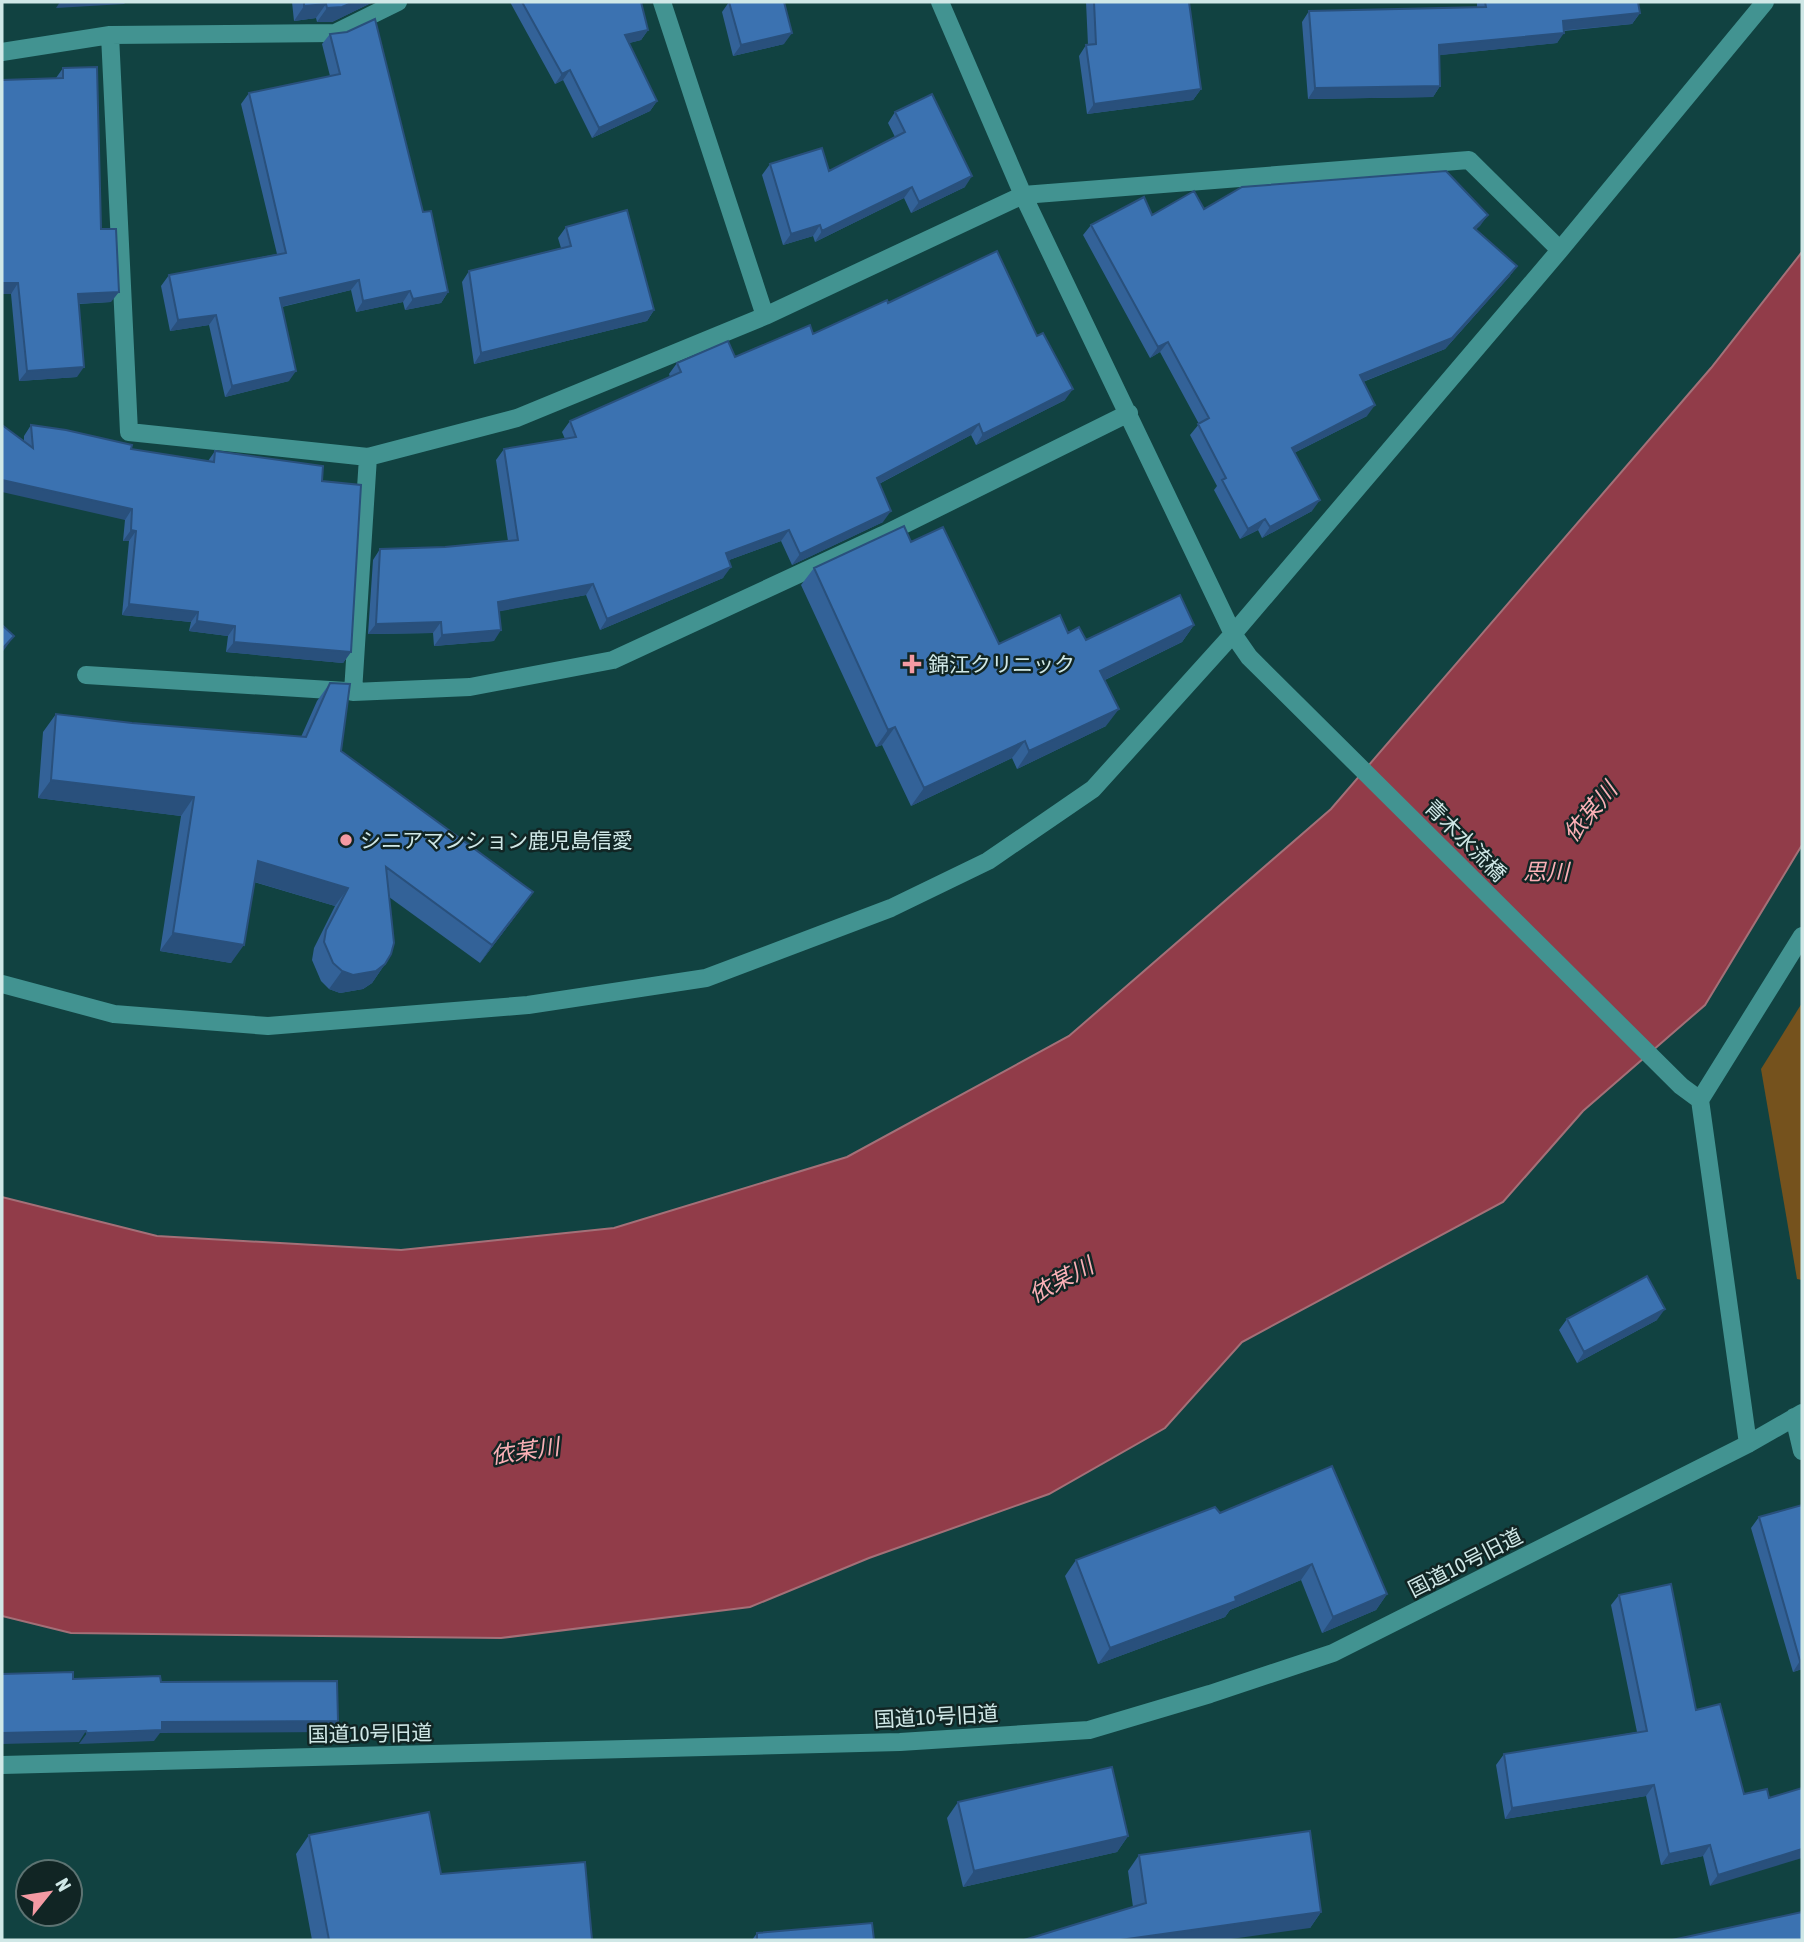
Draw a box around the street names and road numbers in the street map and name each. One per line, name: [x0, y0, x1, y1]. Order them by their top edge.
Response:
street label: 青木水流橋: [1420, 794, 1512, 886]
street label: 国道10号旧道: [1404, 1523, 1526, 1601]
street label: 国道10号旧道: [873, 1701, 999, 1731]
street label: 国道10号旧道: [307, 1720, 433, 1746]

